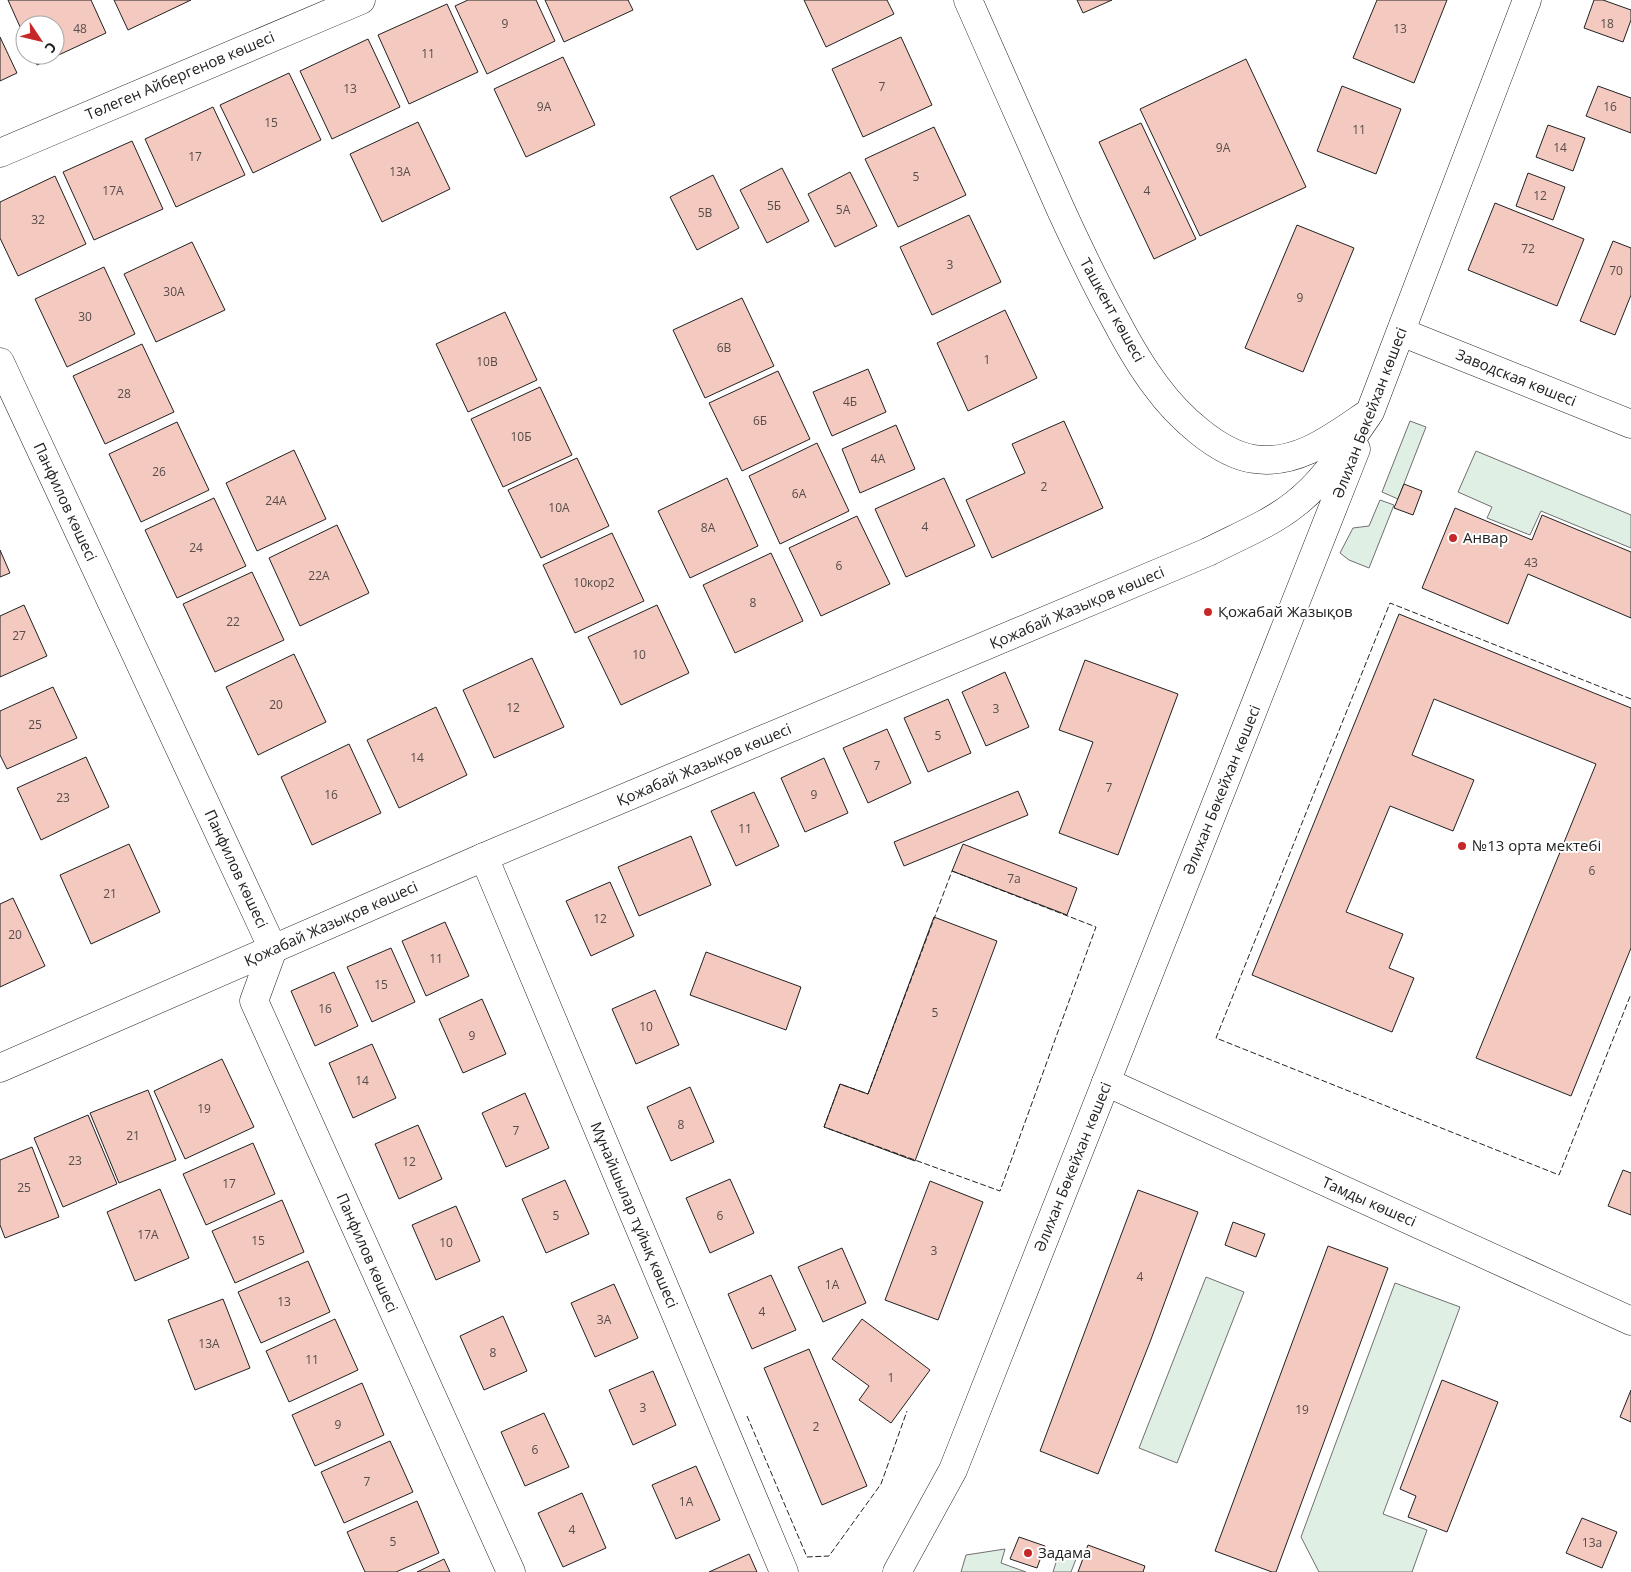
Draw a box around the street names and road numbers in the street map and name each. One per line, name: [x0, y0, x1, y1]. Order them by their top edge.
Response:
street label: Төлеген Айбергенов көшесі: [82, 26, 277, 124]
street label: Ташкент көшесі: [1076, 254, 1150, 365]
street label: Әлихан Бөкейхан көшесі: [1327, 324, 1411, 501]
street label: Заводская көшесі: [1453, 344, 1580, 410]
street label: Панфилов көшесі: [30, 439, 102, 564]
street label: Қожабай Жазықов көшесі: [986, 561, 1167, 653]
street label: Әлихан Бөкейхан көшесі: [1178, 702, 1264, 878]
street label: Қожабай Жазықов көшесі: [613, 718, 794, 810]
street label: Панфилов көшесі: [201, 806, 273, 931]
street label: Қожабай Жазықов көшесі: [241, 876, 421, 970]
street label: Әлихан Бөкейхан көшесі: [1029, 1079, 1115, 1255]
street label: Мұнайшылар тұйық көшесі: [587, 1118, 683, 1311]
street label: Тамды көшесі: [1319, 1171, 1420, 1231]
street label: Панфилов көшесі: [333, 1190, 403, 1315]

